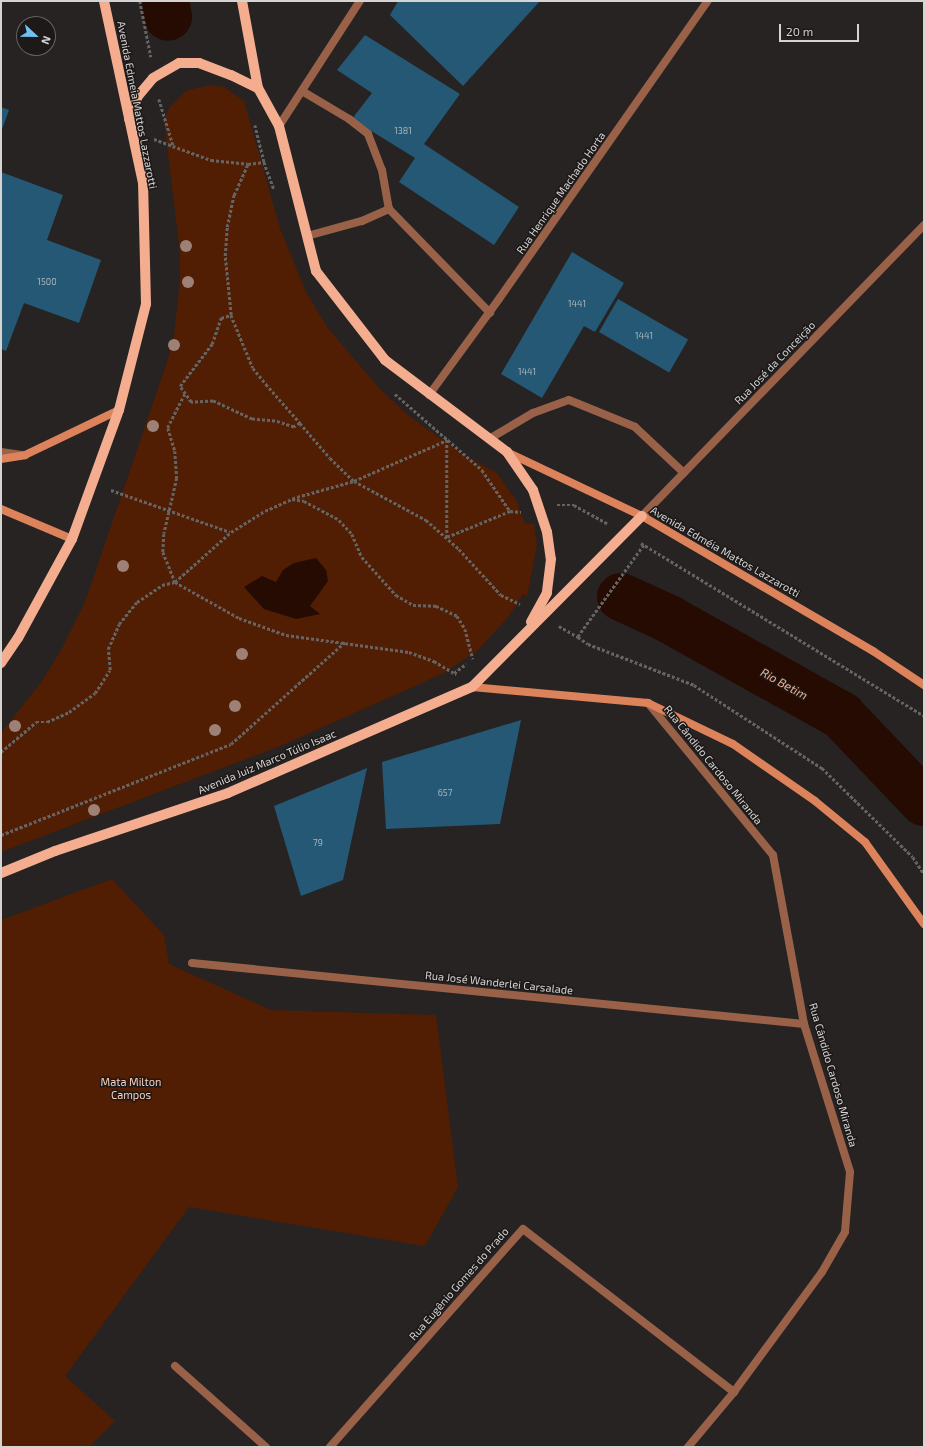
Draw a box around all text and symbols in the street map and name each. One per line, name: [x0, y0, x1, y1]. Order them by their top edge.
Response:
north arrow: [16, 16, 56, 56]
scale bar: [781, 16, 861, 42]
street label: Avenida Edmeia Mattos Lazzarotti: [114, 20, 160, 190]
text: 20 m: [786, 24, 813, 38]
text: N: [39, 34, 54, 46]
house number: 1381: [394, 126, 412, 136]
street label: Rua Henrique Machado Horta: [514, 129, 608, 257]
house number: 1500: [37, 277, 57, 287]
house number: 1441: [568, 299, 586, 309]
street label: Rua José da Conceição: [732, 319, 818, 407]
house number: 1441: [635, 331, 653, 341]
house number: 1441: [518, 367, 536, 377]
street label: Avenida Edméia Mattos Lazzarotti: [648, 504, 802, 600]
water label: Rio Betim: [758, 665, 810, 703]
street label: Rua Cândido Cardoso Miranda: [661, 703, 765, 827]
street label: Avenida Juiz Marco Túlio Isaac: [196, 727, 338, 797]
house number: 657: [438, 788, 452, 798]
house number: 79: [313, 838, 323, 848]
street label: Rua José Wanderlei Carsalade: [424, 969, 574, 997]
street label: Rua Cândido Cardoso Miranda: [806, 1001, 860, 1149]
park label: Mata Milton Campos: [101, 1076, 161, 1102]
street label: Rua Eugênio Gomes do Prado: [406, 1225, 512, 1343]

